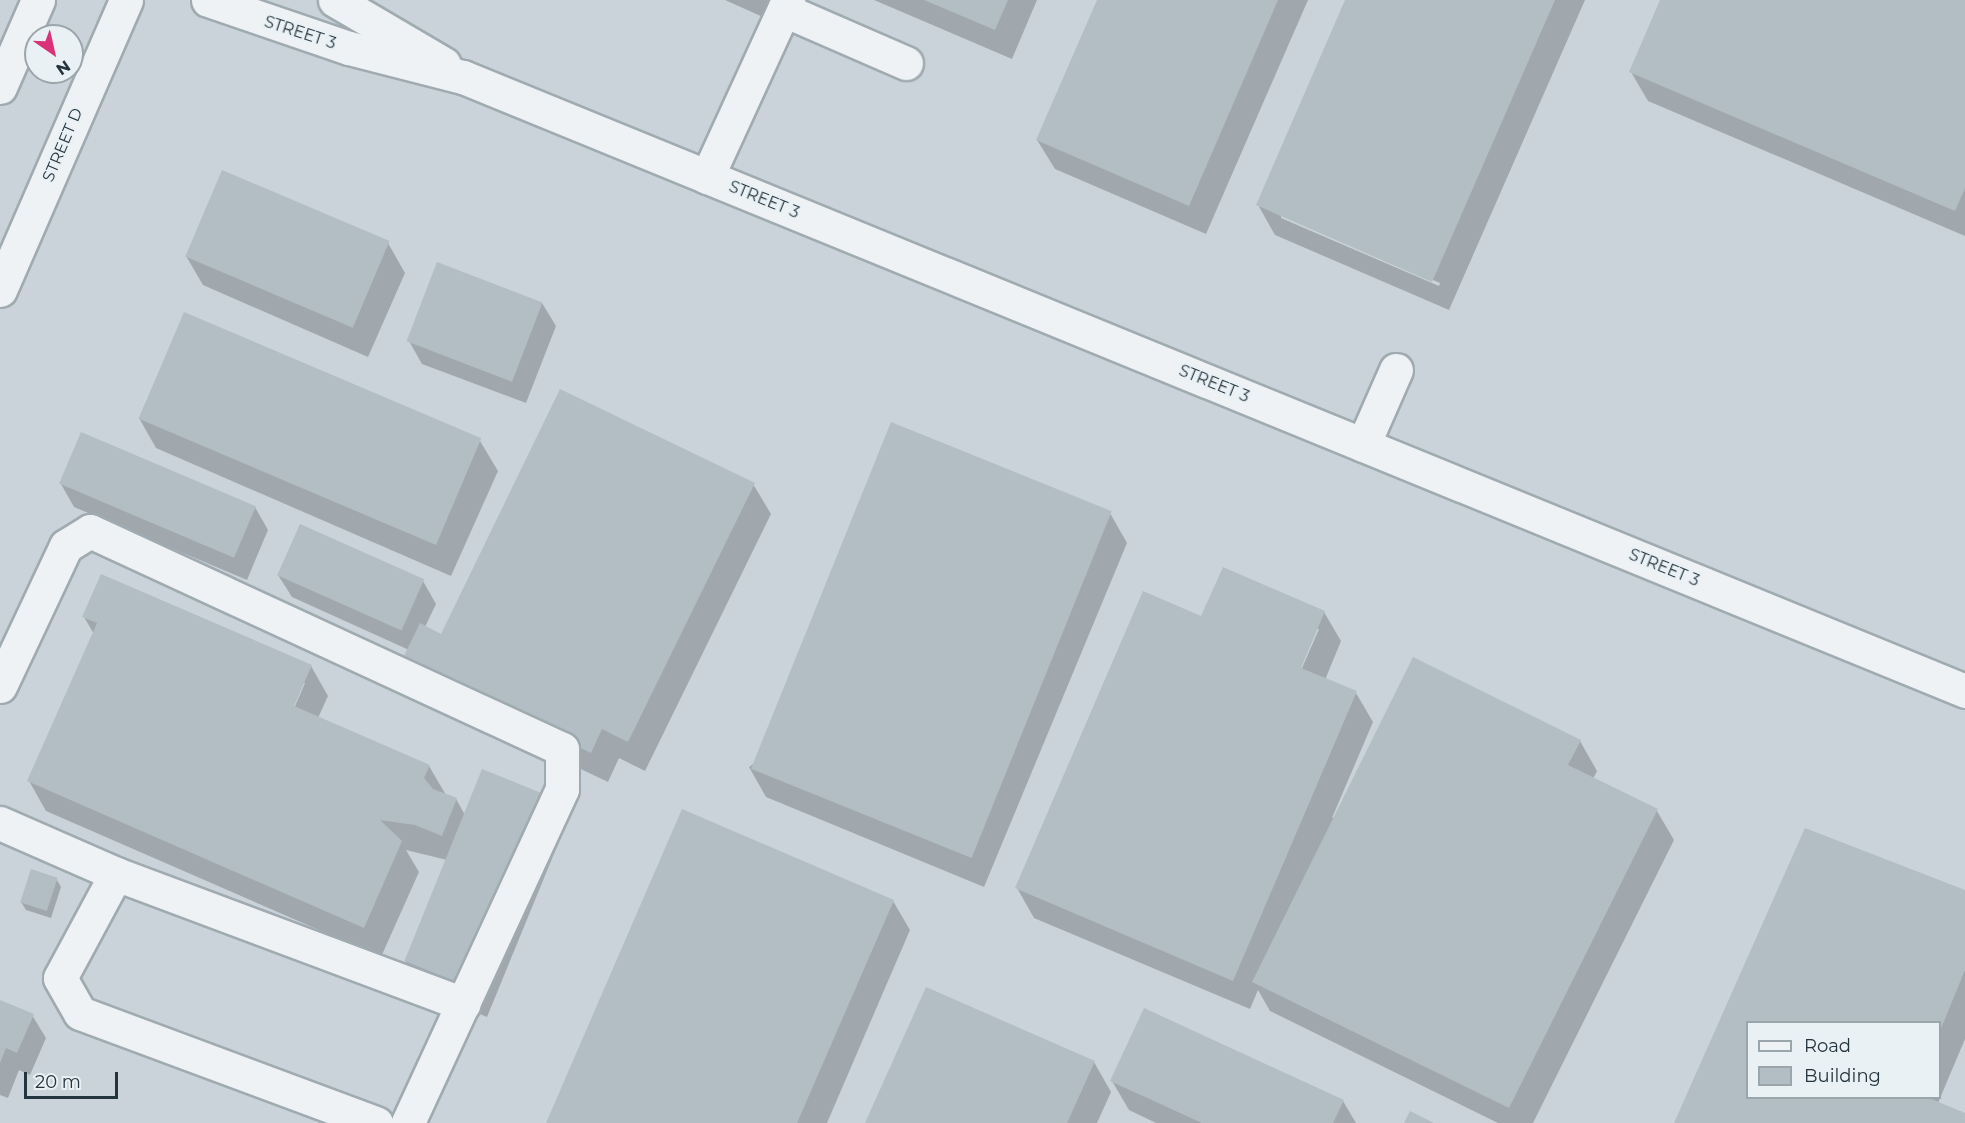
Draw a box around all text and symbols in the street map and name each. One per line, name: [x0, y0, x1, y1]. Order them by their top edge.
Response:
street label: STREET 3: [262, 12, 338, 54]
north arrow: [24, 24, 84, 84]
text: N: [53, 56, 74, 79]
street label: STREET D: [39, 105, 87, 185]
street label: STREET 3: [726, 177, 802, 223]
street label: STREET 3: [1176, 361, 1252, 407]
street label: STREET 3: [1626, 545, 1702, 591]
legend: [1746, 1021, 1941, 1099]
text: Road: [1804, 1035, 1851, 1057]
scale bar: [27, 1060, 122, 1098]
text: Building: [1804, 1065, 1881, 1087]
text: 20 m: [35, 1071, 81, 1093]

